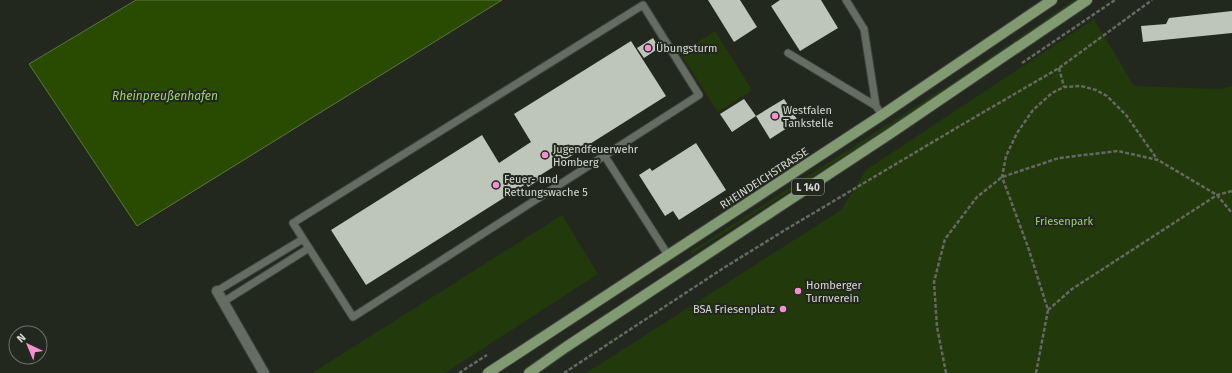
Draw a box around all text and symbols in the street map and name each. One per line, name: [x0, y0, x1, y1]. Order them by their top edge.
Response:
place label: Übungsturm: [656, 41, 718, 55]
marker: Übungsturm: [643, 43, 653, 53]
water label: Rheinpreußenhafen: [112, 89, 218, 103]
place label: Westfalen Tankstelle: [783, 104, 833, 130]
marker: Westfalen Tankstelle: [770, 111, 780, 121]
place label: Jugendfeuerwehr Homberg: [553, 143, 639, 169]
street label: RHEINDEICHSTRASSE: [718, 145, 811, 212]
marker: Jugendfeuerwehr Homberg: [540, 150, 550, 160]
place label: Feuer- und Rettungswache 5: [504, 173, 588, 199]
road number: L 140: [792, 179, 824, 195]
marker: Feuer- und Rettungswache 5: [491, 180, 501, 190]
park label: Friesenpark: [1035, 215, 1093, 228]
place label: Homberger Turnverein: [806, 279, 862, 305]
marker: Homberger Turnverein: [793, 286, 803, 296]
place label: BSA Friesenplatz: [693, 303, 775, 316]
marker: BSA Friesenplatz: [778, 304, 788, 314]
north arrow: [8, 325, 48, 365]
text: N: [14, 331, 29, 345]

